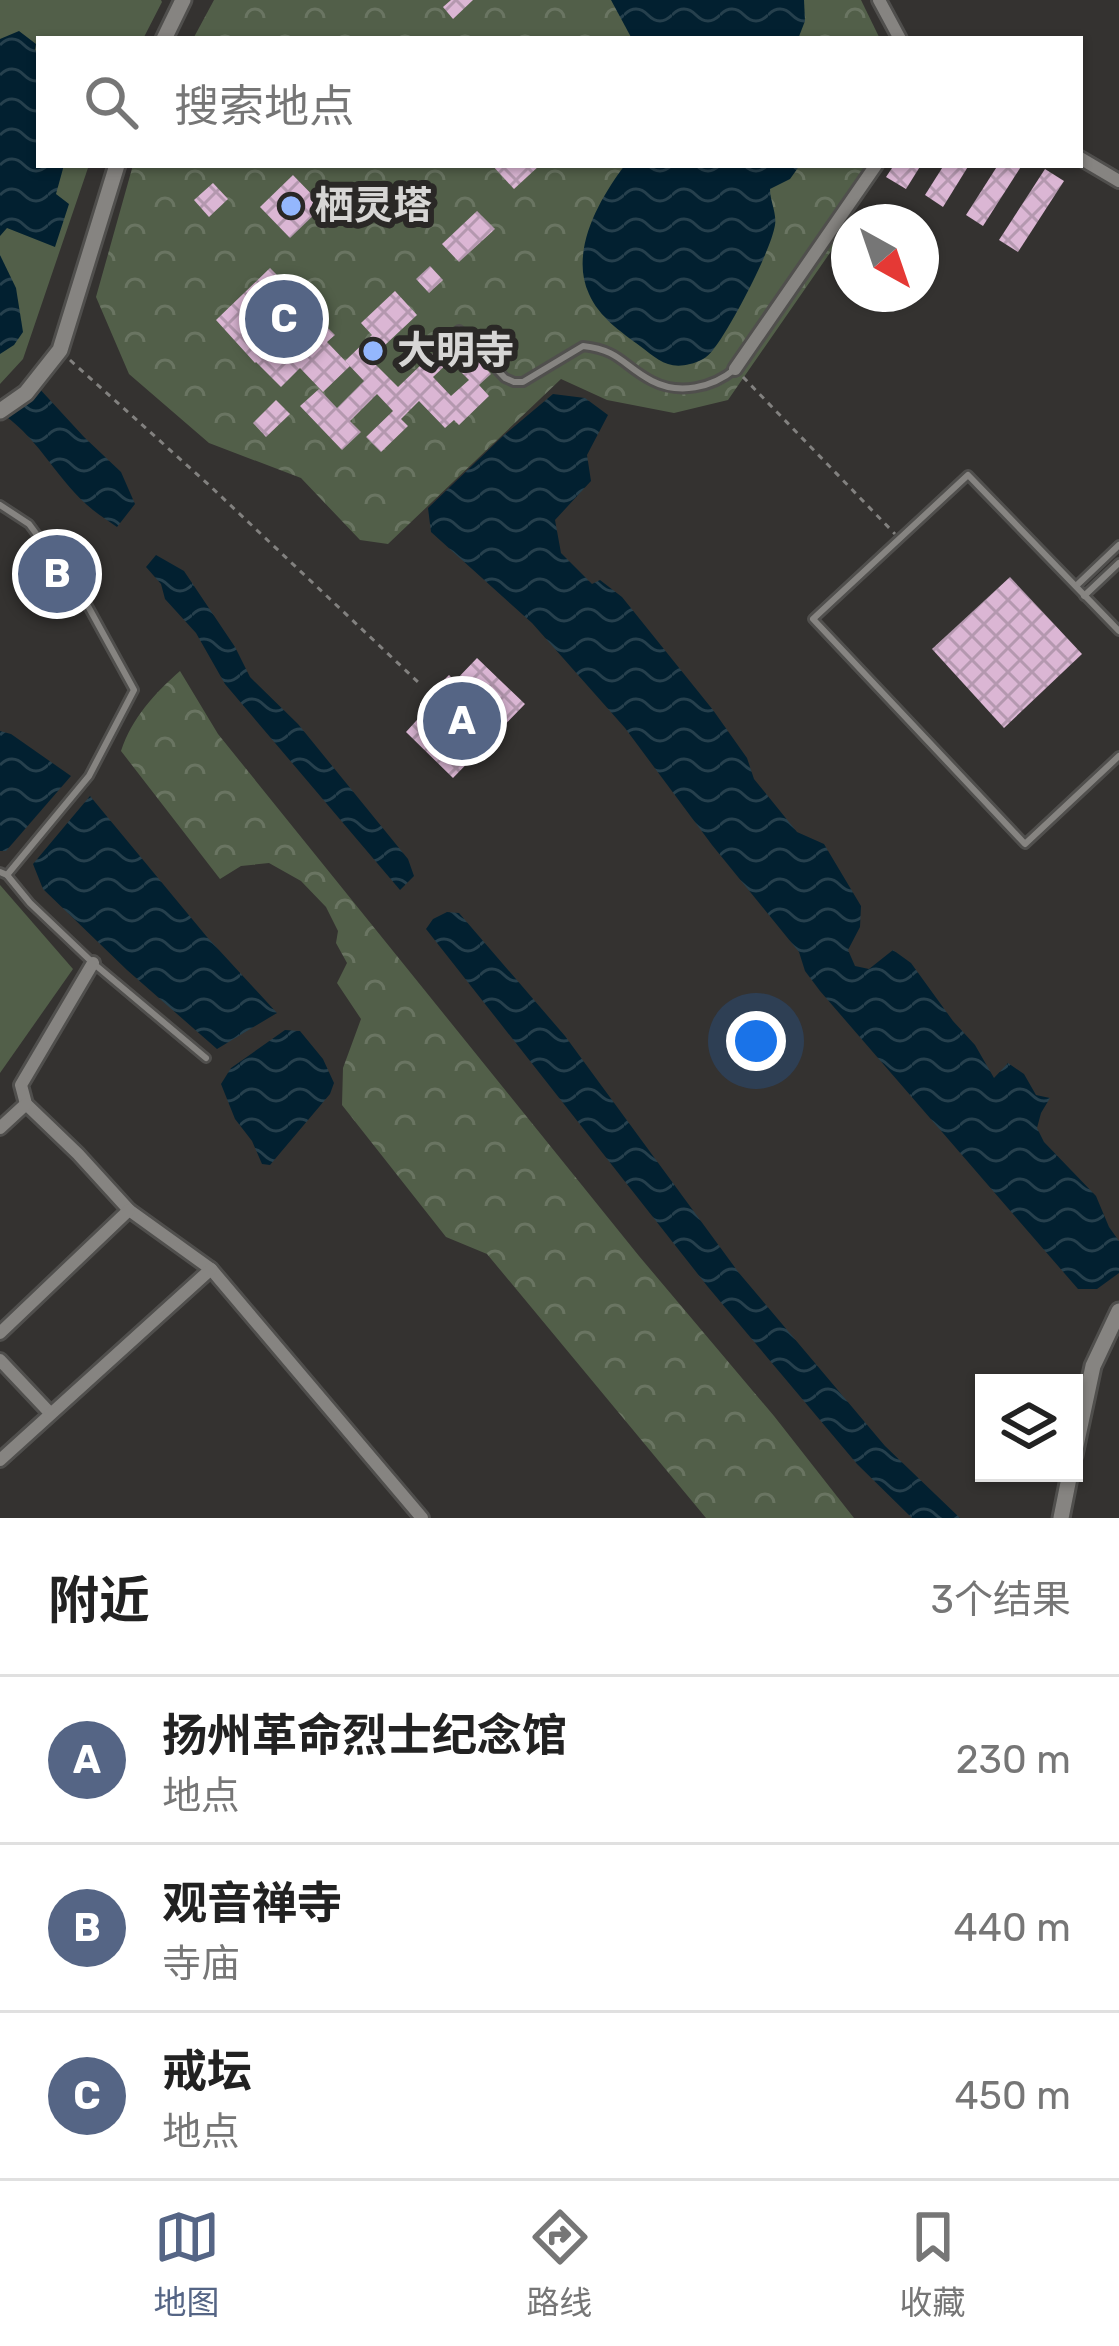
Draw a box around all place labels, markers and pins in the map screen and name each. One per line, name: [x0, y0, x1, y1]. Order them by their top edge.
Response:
place label: 栖灵塔: [315, 183, 432, 229]
marker: 栖灵塔: [278, 193, 304, 219]
pin: C: [245, 274, 323, 364]
place label: 大明寺: [397, 328, 514, 374]
marker: 大明寺: [360, 338, 386, 364]
pin: B: [18, 529, 96, 619]
pin: A: [423, 676, 501, 766]

